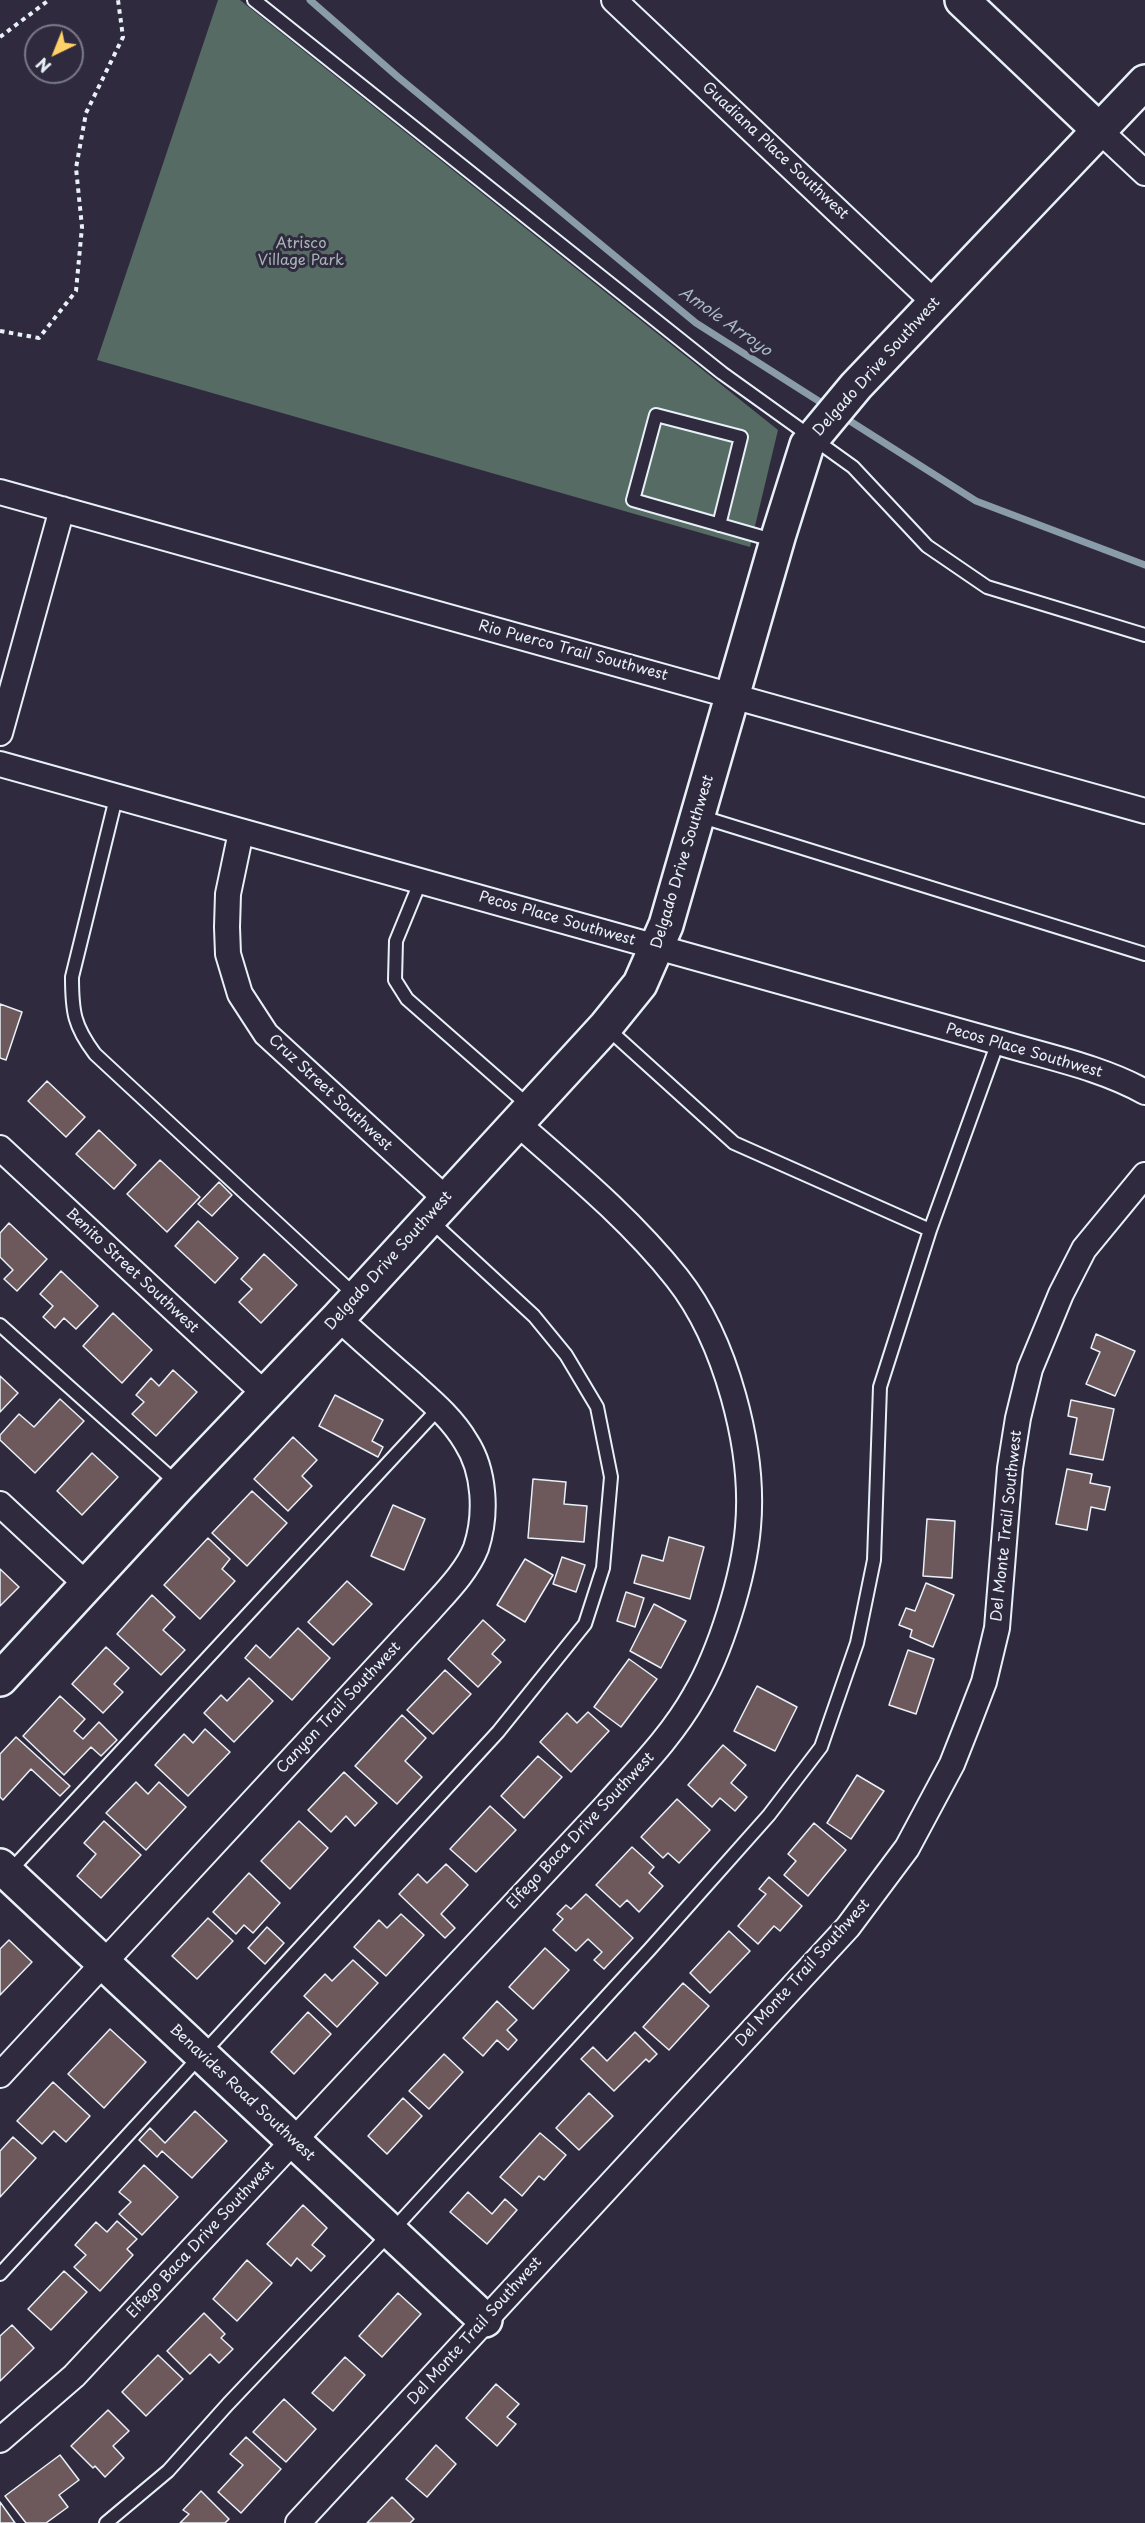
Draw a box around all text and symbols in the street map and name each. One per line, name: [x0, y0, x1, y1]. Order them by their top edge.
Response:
north arrow: [24, 24, 84, 84]
text: N: [30, 53, 56, 79]
street label: Guadiana Place Southwest: [698, 79, 852, 223]
park label: Atrisco Village Park: [258, 235, 344, 270]
water label: Amole Arroyo: [675, 283, 775, 361]
street label: Delgado Drive Southwest: [810, 294, 944, 440]
street label: Rio Puerco Trail Southwest: [476, 617, 670, 685]
street label: Delgado Drive Southwest: [648, 773, 718, 951]
street label: Pecos Place Southwest: [477, 888, 637, 950]
street label: Pecos Place Southwest: [944, 1020, 1104, 1082]
street label: Cruz Street Southwest: [264, 1031, 396, 1155]
street label: Delgado Drive Southwest: [322, 1188, 456, 1334]
street label: Benito Street Southwest: [62, 1205, 202, 1337]
street label: Del Monte Trail Southwest: [988, 1429, 1026, 1623]
street label: Canyon Trail Southwest: [273, 1638, 405, 1778]
street label: Elfego Baca Drive Southwest: [504, 1749, 658, 1913]
street label: Del Monte Trail Southwest: [732, 1896, 874, 2050]
street label: Benavides Road Southwest: [166, 2021, 318, 2165]
street label: Elfego Baca Drive Southwest: [124, 2158, 278, 2322]
street label: Del Monte Trail Southwest: [404, 2254, 546, 2408]

